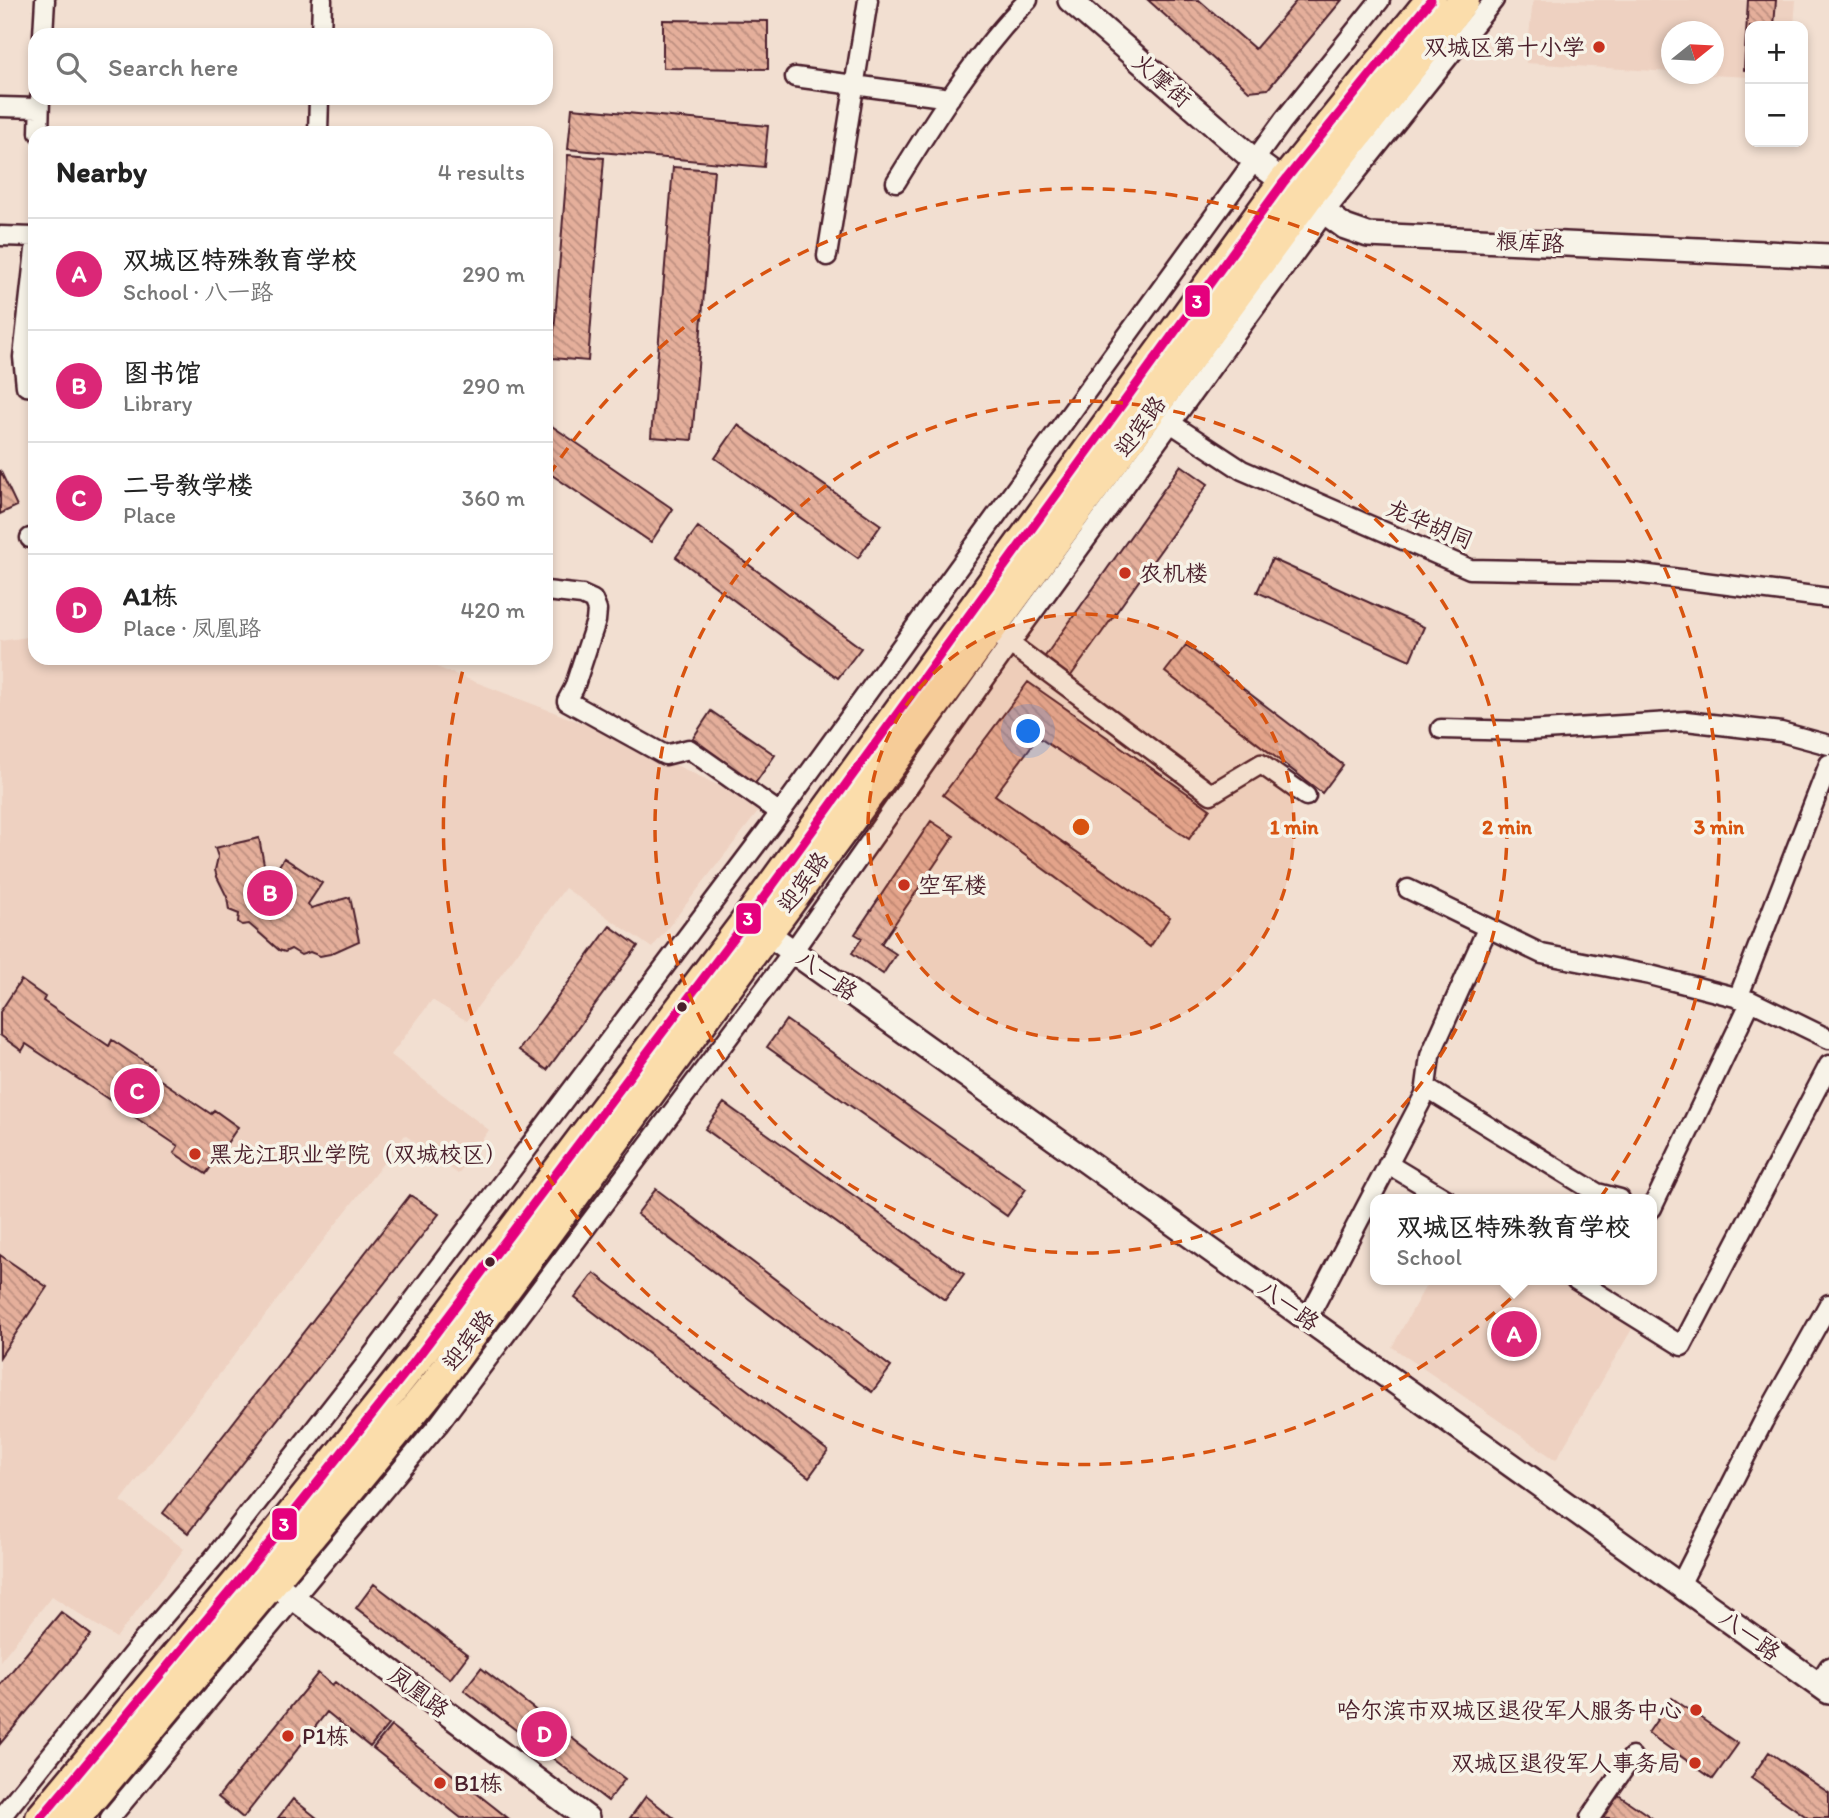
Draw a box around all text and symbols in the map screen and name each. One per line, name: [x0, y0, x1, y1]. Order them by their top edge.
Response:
north arrow: [1661, 21, 1724, 84]
map controls: [1745, 21, 1808, 147]
button: +: [1745, 21, 1808, 84]
search box: [28, 28, 553, 105]
place label: 双城区第十小学: [1424, 33, 1585, 61]
marker: 双城区第十小学: [1591, 39, 1607, 55]
street label: 火摩街: [1127, 47, 1197, 113]
icon: search: [52, 48, 90, 86]
text: Search here: [108, 51, 238, 83]
button: −: [1745, 84, 1808, 147]
text: Nearby: [56, 153, 147, 190]
text: 4 results: [438, 158, 525, 186]
street label: 粮库路: [1495, 226, 1565, 258]
text: 双城区特殊教育学校: [123, 244, 357, 276]
text: A: [72, 260, 86, 288]
text: 290 m: [462, 260, 525, 288]
text: School · 八一路: [123, 278, 273, 306]
line badge: 3: [1184, 284, 1211, 318]
text: 3: [1192, 290, 1202, 313]
text: 图书馆: [123, 357, 201, 389]
text: B: [72, 372, 86, 400]
text: 290 m: [462, 372, 525, 400]
text: Library: [123, 389, 192, 417]
street label: 迎宾路: [1108, 390, 1172, 462]
text: 二号教学楼: [123, 469, 253, 501]
text: C: [72, 484, 86, 512]
text: 360 m: [462, 484, 525, 512]
street label: 龙华胡同: [1382, 493, 1478, 555]
text: Place: [123, 501, 176, 529]
place label: 农机楼: [1139, 559, 1208, 587]
marker: 农机楼: [1117, 565, 1133, 581]
text: A1栋: [123, 580, 178, 612]
text: D: [71, 596, 87, 624]
text: 420 m: [460, 596, 525, 624]
text: Place · 凤凰路: [123, 614, 261, 642]
your location: [1011, 714, 1045, 748]
text: 1 min: [1270, 814, 1319, 839]
text: 2 min: [1482, 814, 1533, 839]
text: 3 min: [1694, 814, 1745, 839]
centre of rings: [1069, 815, 1093, 839]
street label: 迎宾路: [771, 846, 835, 918]
pin: B: [247, 867, 293, 919]
place label: 空军楼: [918, 871, 987, 899]
marker: 空军楼: [896, 877, 912, 893]
line badge: 3: [735, 902, 762, 935]
text: 3: [743, 907, 753, 930]
street label: 八一路: [791, 944, 863, 1006]
unlabelled marker: [675, 1000, 689, 1014]
pin: C: [114, 1065, 160, 1117]
place label: 黑龙江职业学院（双城校区）: [209, 1140, 508, 1168]
marker: 黑龙江职业学院（双城校区）: [187, 1146, 203, 1162]
popup: [1370, 1194, 1657, 1285]
text: 双城区特殊教育学校: [1396, 1211, 1631, 1243]
text: School: [1396, 1243, 1462, 1271]
unlabelled marker: [483, 1255, 497, 1269]
street label: 八一路: [1253, 1273, 1325, 1337]
street label: 迎宾路: [436, 1304, 500, 1376]
pin: A: [1491, 1308, 1537, 1360]
line badge: 3: [271, 1507, 298, 1541]
text: 3: [279, 1513, 289, 1536]
street label: 八一路: [1714, 1603, 1786, 1667]
street label: 凤凰路: [383, 1660, 455, 1724]
place label: 哈尔滨市双城区退役军人服务中心: [1337, 1696, 1682, 1724]
marker: 哈尔滨市双城区退役军人服务中心: [1688, 1702, 1704, 1718]
pin: D: [521, 1708, 567, 1760]
place label: P1栋: [302, 1722, 349, 1750]
marker: P1栋: [280, 1728, 296, 1744]
place label: 双城区退役军人事务局: [1451, 1749, 1681, 1777]
marker: 双城区退役军人事务局: [1687, 1755, 1703, 1771]
place label: B1栋: [454, 1769, 503, 1797]
marker: B1栋: [432, 1775, 448, 1791]

